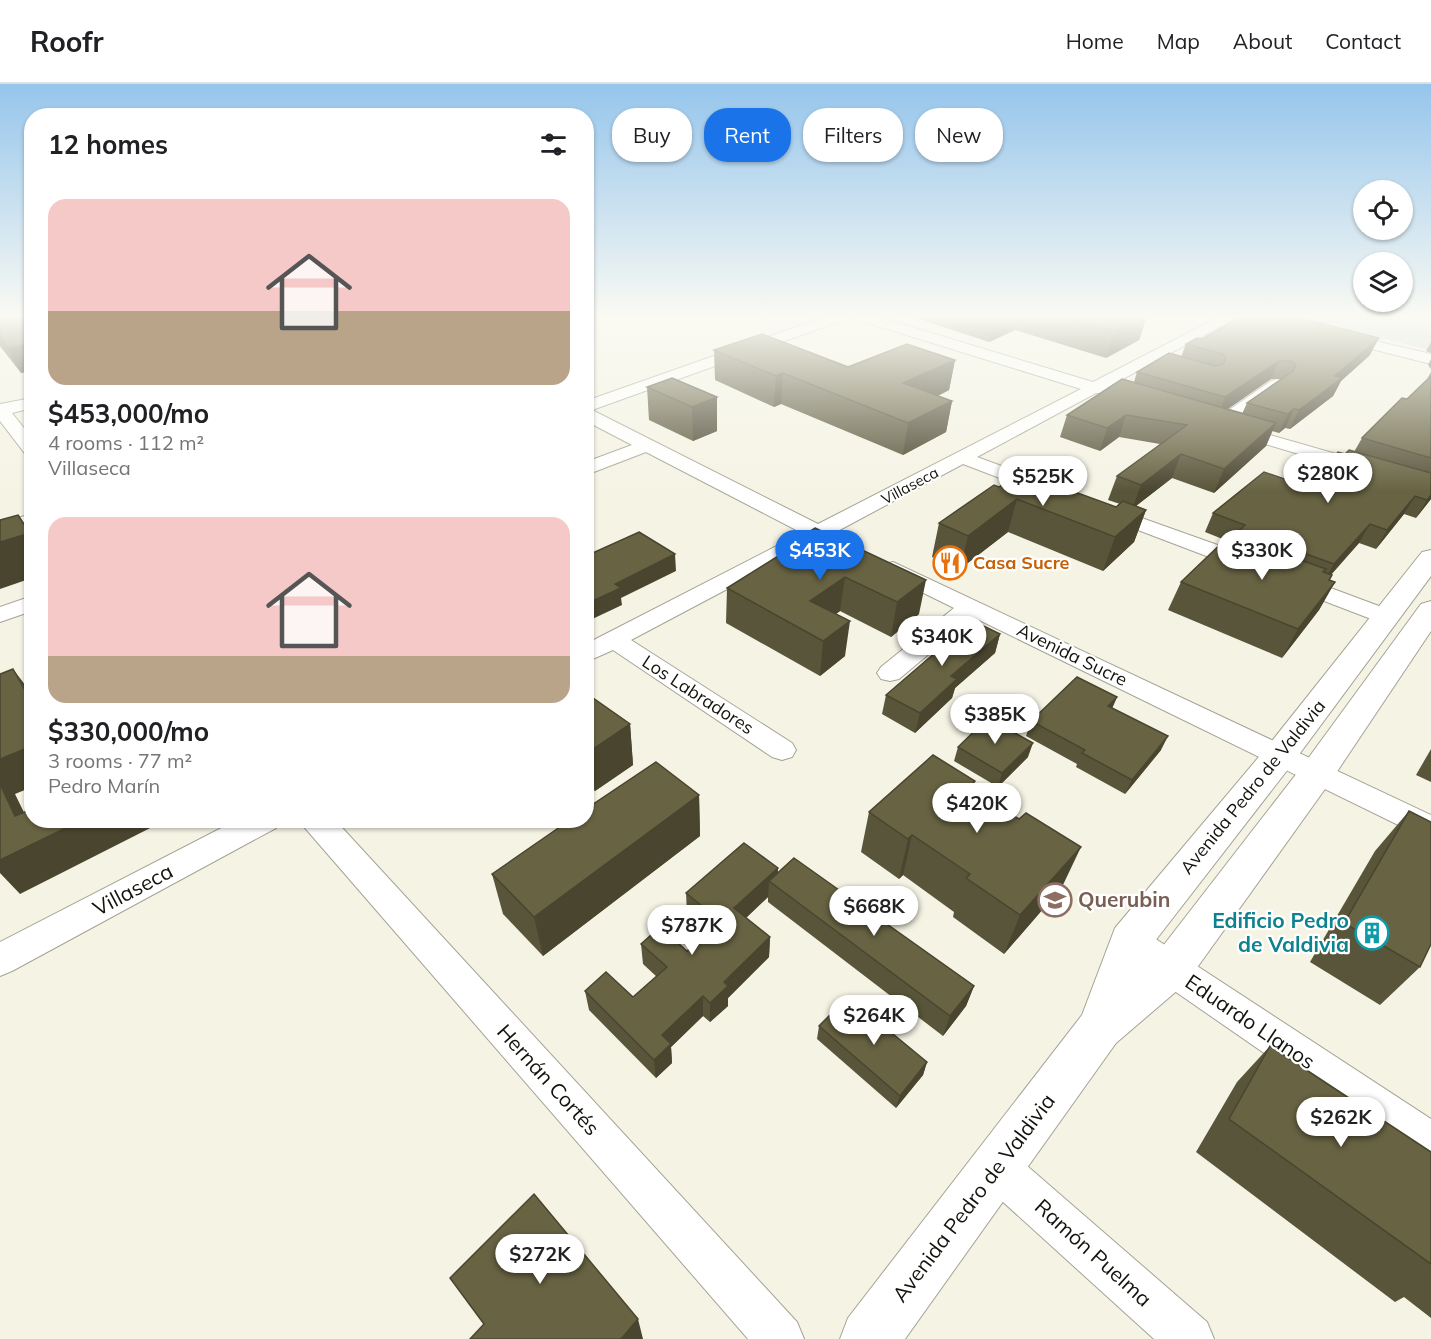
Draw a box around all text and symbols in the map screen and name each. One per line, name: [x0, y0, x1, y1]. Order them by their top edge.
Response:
text: Roofr: [30, 24, 104, 59]
text: Home: [1066, 28, 1124, 54]
text: Map: [1157, 28, 1200, 54]
text: About: [1233, 28, 1292, 54]
text: Contact: [1325, 28, 1401, 54]
chip: Buy: [612, 108, 692, 162]
chip: Rent: [704, 108, 791, 162]
chip: Filters: [803, 108, 903, 162]
chip: New: [915, 108, 1003, 162]
text: 12 homes: [48, 128, 168, 161]
icon: filters: [537, 128, 570, 161]
map controls: [1353, 180, 1413, 312]
button: locate: [1353, 180, 1413, 240]
icon: home: [255, 238, 363, 346]
button: layers: [1353, 252, 1413, 312]
text: $453,000/mo: [48, 397, 209, 430]
text: 4 rooms · 112 m²: [48, 430, 204, 455]
pin: $280K: [1286, 453, 1370, 504]
text: Villaseca: [48, 455, 131, 480]
pin: $525K: [1001, 456, 1085, 507]
text: $280K: [1297, 460, 1359, 485]
street label: Villaseca: [878, 463, 942, 509]
text: $525K: [1012, 463, 1074, 488]
pin: $453K: [778, 530, 862, 581]
pin: $330K: [1220, 530, 1304, 581]
text: $453K: [789, 537, 851, 562]
text: $330K: [1231, 537, 1293, 562]
restaurant icon: Casa Sucre: [932, 545, 968, 581]
place label: Casa Sucre: [973, 551, 1070, 574]
icon: home: [255, 556, 363, 664]
pin: $340K: [900, 616, 984, 667]
street label: Avenida Sucre: [1013, 618, 1131, 691]
text: $340K: [911, 623, 973, 648]
street label: Los Labradores: [638, 650, 758, 739]
pin: $385K: [953, 694, 1037, 745]
street label: Avenida Pedro de Valdivia: [1175, 695, 1330, 879]
text: $385K: [964, 701, 1026, 726]
text: $330,000/mo: [48, 715, 209, 748]
text: 3 rooms · 77 m²: [48, 748, 192, 773]
text: Pedro Marín: [48, 773, 160, 798]
pin: $420K: [935, 783, 1019, 834]
text: $420K: [946, 790, 1008, 815]
street label: Villaseca: [88, 857, 177, 921]
school or university icon: Querubin: [1037, 882, 1073, 918]
pin: $668K: [832, 886, 916, 937]
place label: Querubin: [1078, 886, 1170, 912]
text: $668K: [843, 893, 905, 918]
pin: $787K: [650, 905, 734, 956]
place label: Edificio Pedro de Valdivia: [1212, 907, 1349, 957]
text: $787K: [661, 912, 723, 937]
building icon: Edificio Pedro de Valdivia: [1354, 915, 1390, 951]
street label: Eduardo Llanos: [1181, 968, 1320, 1074]
pin: $264K: [832, 995, 916, 1046]
text: $264K: [843, 1002, 905, 1027]
street label: Hernán Cortés: [492, 1018, 605, 1140]
street label: Avenida Pedro de Valdivia: [886, 1088, 1060, 1307]
pin: $262K: [1299, 1097, 1383, 1148]
text: $262K: [1310, 1104, 1372, 1129]
street label: Ramón Puelma: [1030, 1193, 1158, 1312]
pin: $272K: [498, 1234, 582, 1285]
text: $272K: [509, 1241, 571, 1266]

